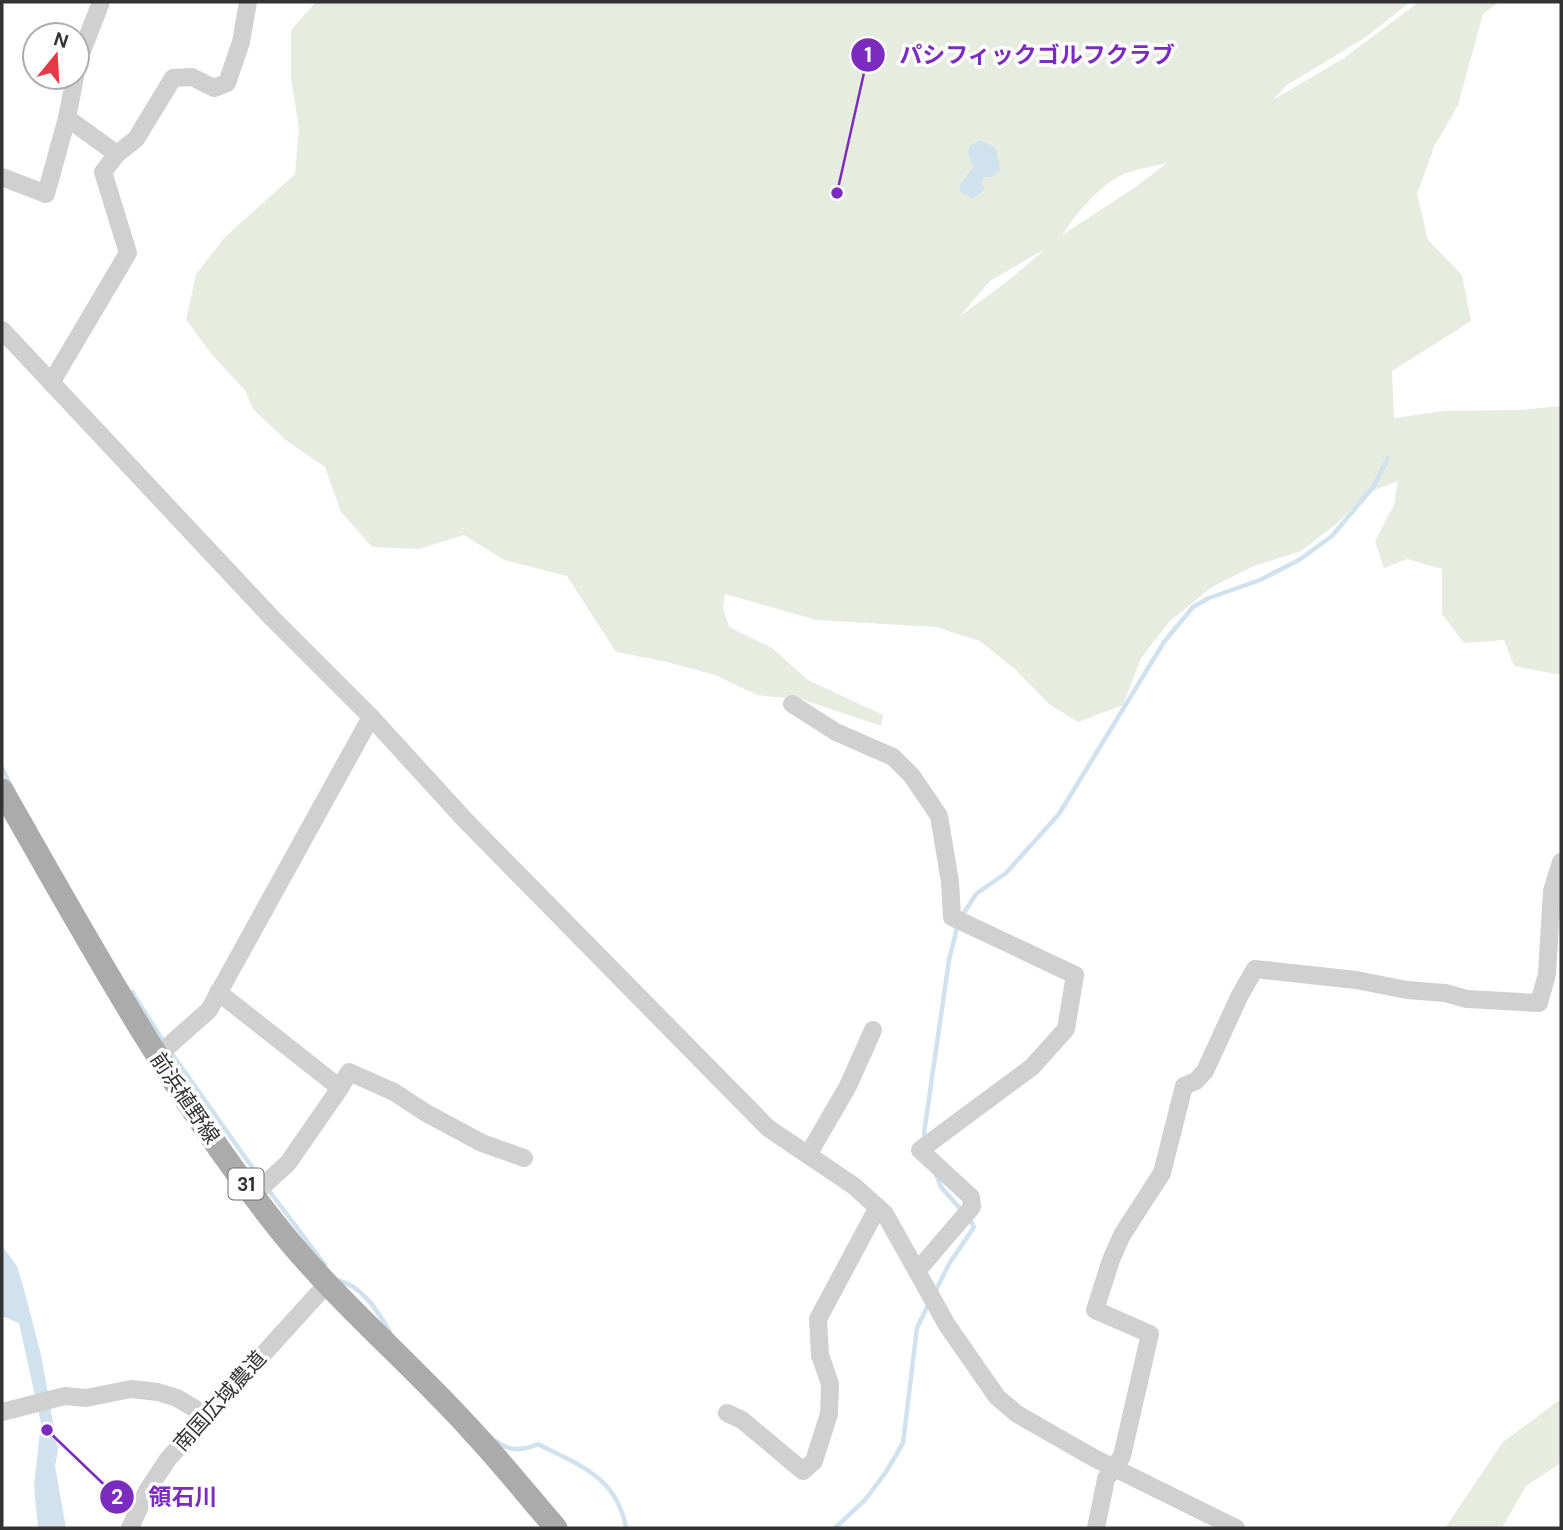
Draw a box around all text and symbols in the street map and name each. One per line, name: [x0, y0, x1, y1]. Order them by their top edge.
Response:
north arrow: [21, 21, 91, 91]
text: N: [51, 26, 72, 54]
callout: パシフィックゴルフクラブ: [850, 33, 1189, 77]
text: パシフィックゴルフクラブ: [899, 40, 1175, 70]
text: 1: [864, 41, 872, 69]
street label: 前浜植野線: [144, 1047, 226, 1149]
road number: 31: [229, 1168, 264, 1200]
street label: 南国広域農道: [167, 1345, 273, 1457]
callout: 領石川: [99, 1475, 231, 1519]
text: 領石川: [149, 1482, 218, 1512]
text: 2: [111, 1483, 123, 1511]

